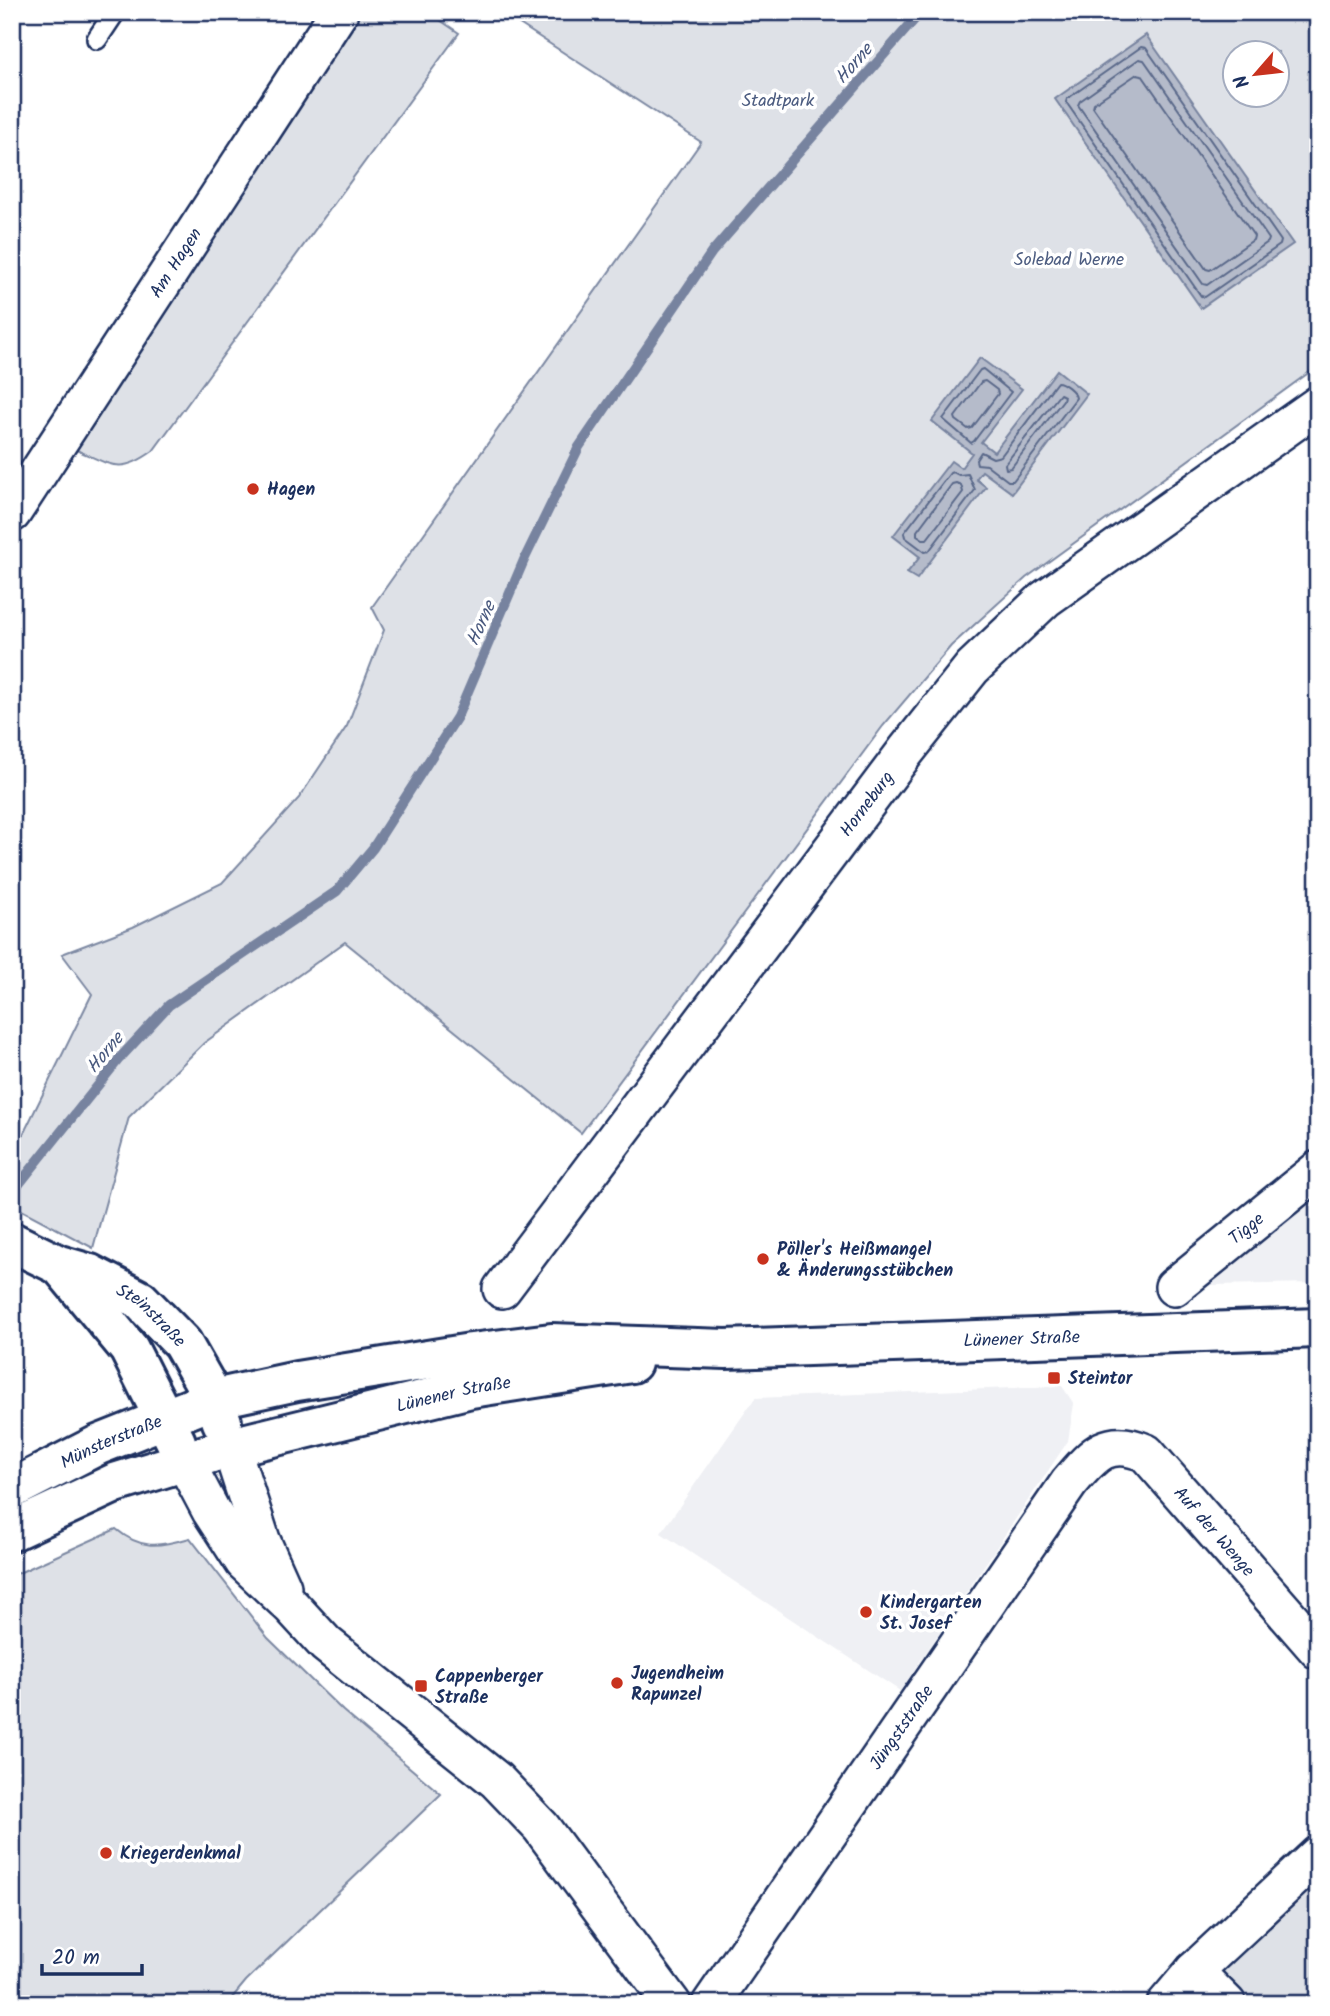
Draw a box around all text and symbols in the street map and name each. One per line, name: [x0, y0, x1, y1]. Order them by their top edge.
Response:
water label: Horne: [828, 35, 883, 92]
north arrow: [1222, 38, 1292, 108]
text: N: [1227, 69, 1259, 93]
park label: Stadtpark: [742, 87, 815, 116]
street label: Am Hagen: [143, 222, 210, 305]
park label: Solebad Werne: [1014, 246, 1124, 275]
place label: Hagen: [267, 476, 315, 505]
marker: Hagen: [245, 481, 261, 497]
water label: Horne: [459, 594, 506, 651]
street label: Horneburg: [833, 765, 902, 844]
water label: Horne: [79, 1024, 133, 1081]
street label: Tigge: [1223, 1206, 1271, 1253]
place label: Pöller's Heißmangel & Änderungsstübchen: [777, 1236, 953, 1286]
marker: Pöller's Heißmangel & Änderungsstübchen: [755, 1251, 771, 1267]
street label: Steinstraße: [110, 1277, 192, 1355]
street label: Lünener Straße: [963, 1323, 1080, 1357]
place label: Steintor: [1068, 1365, 1134, 1394]
street label: Lünener Straße: [394, 1369, 513, 1422]
marker: Steintor: [1046, 1370, 1062, 1386]
street label: Münsterstraße: [56, 1408, 167, 1478]
street label: Auf der Wenge: [1165, 1481, 1261, 1584]
place label: Kindergarten St. Josef: [880, 1589, 982, 1639]
marker: Kindergarten St. Josef: [858, 1604, 874, 1620]
place label: Jugendheim Rapunzel: [631, 1660, 724, 1710]
place label: Cappenberger Straße: [435, 1663, 544, 1713]
marker: Jugendheim Rapunzel: [609, 1675, 625, 1691]
marker: Cappenberger Straße: [413, 1678, 429, 1694]
street label: Jüngststraße: [863, 1680, 942, 1776]
place label: Kriegerdenkmal: [120, 1840, 241, 1869]
marker: Kriegerdenkmal: [98, 1845, 114, 1861]
scale bar: [42, 1932, 142, 1976]
text: 20 m: [52, 1942, 100, 1975]

